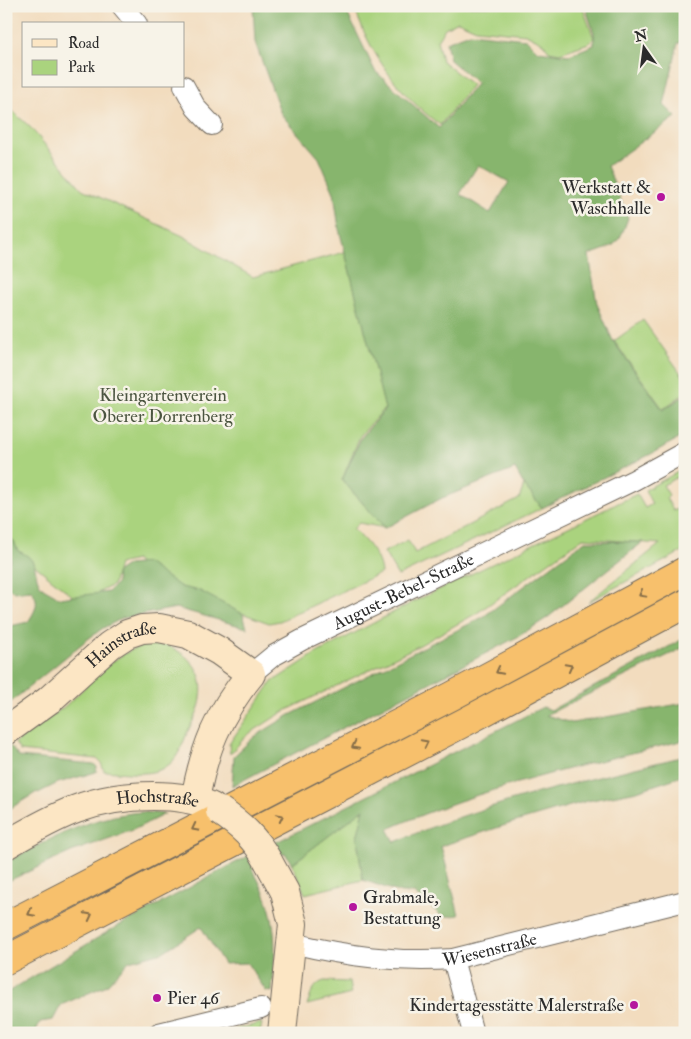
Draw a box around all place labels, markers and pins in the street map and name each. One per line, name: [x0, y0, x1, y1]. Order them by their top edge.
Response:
place label: Werkstatt & Waschhalle: [561, 176, 651, 220]
marker: Werkstatt & Waschhalle: [655, 191, 667, 203]
place label: Grabmale, Bestattung: [363, 886, 442, 930]
marker: Grabmale, Bestattung: [347, 901, 359, 913]
place label: Pier 46: [167, 987, 220, 1010]
marker: Pier 46: [151, 992, 163, 1004]
place label: Kindertagesstätte Malerstraße: [409, 994, 624, 1017]
marker: Kindertagesstätte Malerstraße: [628, 999, 640, 1011]

